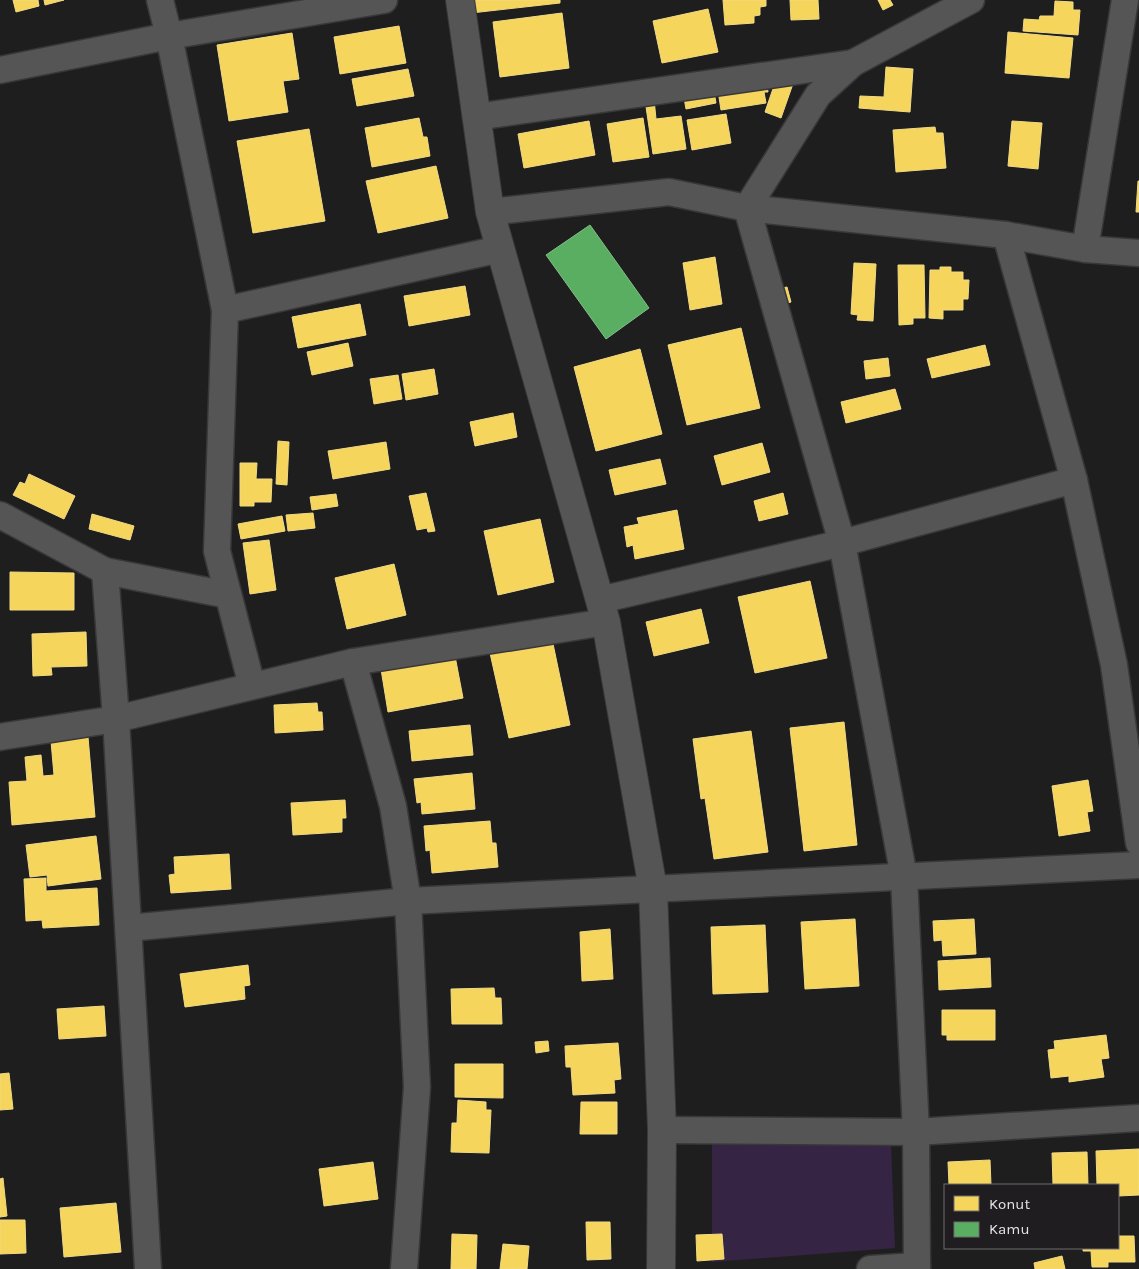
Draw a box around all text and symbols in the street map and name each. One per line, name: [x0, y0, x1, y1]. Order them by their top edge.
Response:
legend: [944, 1184, 1119, 1249]
text: Konut: [989, 1195, 1030, 1213]
text: Kamu: [989, 1220, 1030, 1238]

